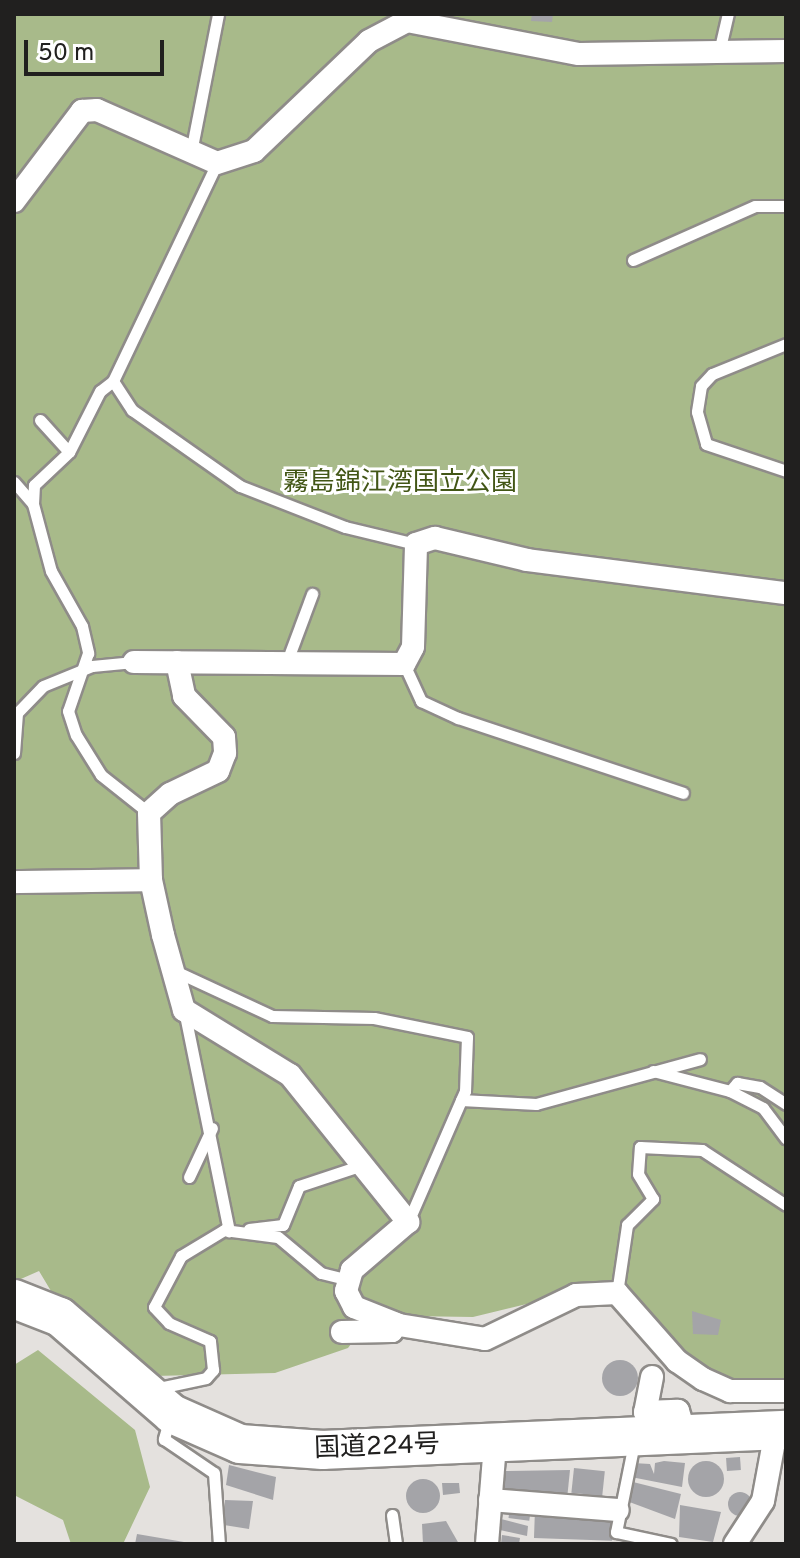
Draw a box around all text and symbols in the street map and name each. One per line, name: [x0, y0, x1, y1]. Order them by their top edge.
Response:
scale bar: [28, 24, 168, 74]
text: 50 m: [38, 39, 94, 69]
park label: 霧島錦江湾国立公園: [283, 468, 517, 500]
street label: 国道224号: [314, 1430, 440, 1466]

